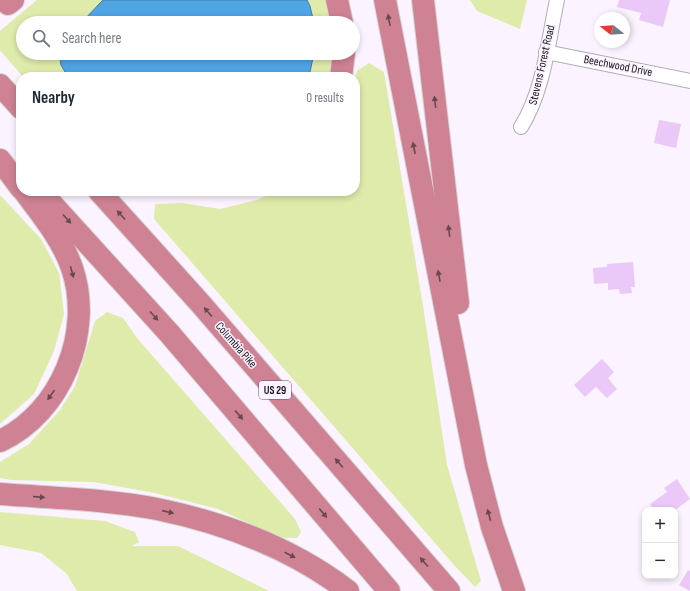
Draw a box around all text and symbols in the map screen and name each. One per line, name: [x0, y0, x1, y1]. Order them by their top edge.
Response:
north arrow: [594, 12, 630, 48]
one-way arrow: [385, 14, 391, 27]
search box: [16, 16, 360, 60]
street label: Stevens Forest Road: [526, 24, 558, 106]
icon: search: [30, 27, 52, 49]
text: Search here: [62, 29, 122, 48]
street label: Beechwood Drive: [582, 52, 654, 80]
text: Nearby: [32, 88, 75, 108]
text: 0 results: [306, 90, 344, 106]
one-way arrow: [431, 96, 438, 108]
one-way arrow: [411, 142, 417, 154]
one-way arrow: [117, 211, 126, 220]
one-way arrow: [62, 215, 71, 224]
one-way arrow: [446, 225, 453, 237]
one-way arrow: [69, 266, 75, 278]
one-way arrow: [436, 269, 442, 282]
one-way arrow: [203, 307, 212, 317]
one-way arrow: [149, 311, 159, 321]
street label: Columbia Pike: [212, 319, 260, 371]
road number: US 29: [259, 381, 291, 399]
one-way arrow: [47, 390, 55, 401]
one-way arrow: [234, 409, 243, 420]
one-way arrow: [334, 458, 343, 469]
one-way arrow: [33, 494, 45, 500]
map controls: [642, 507, 678, 579]
button: +: [642, 507, 678, 543]
one-way arrow: [319, 508, 328, 519]
one-way arrow: [162, 509, 174, 515]
one-way arrow: [486, 509, 492, 522]
button: −: [642, 543, 678, 579]
one-way arrow: [284, 552, 296, 559]
one-way arrow: [419, 556, 428, 567]

